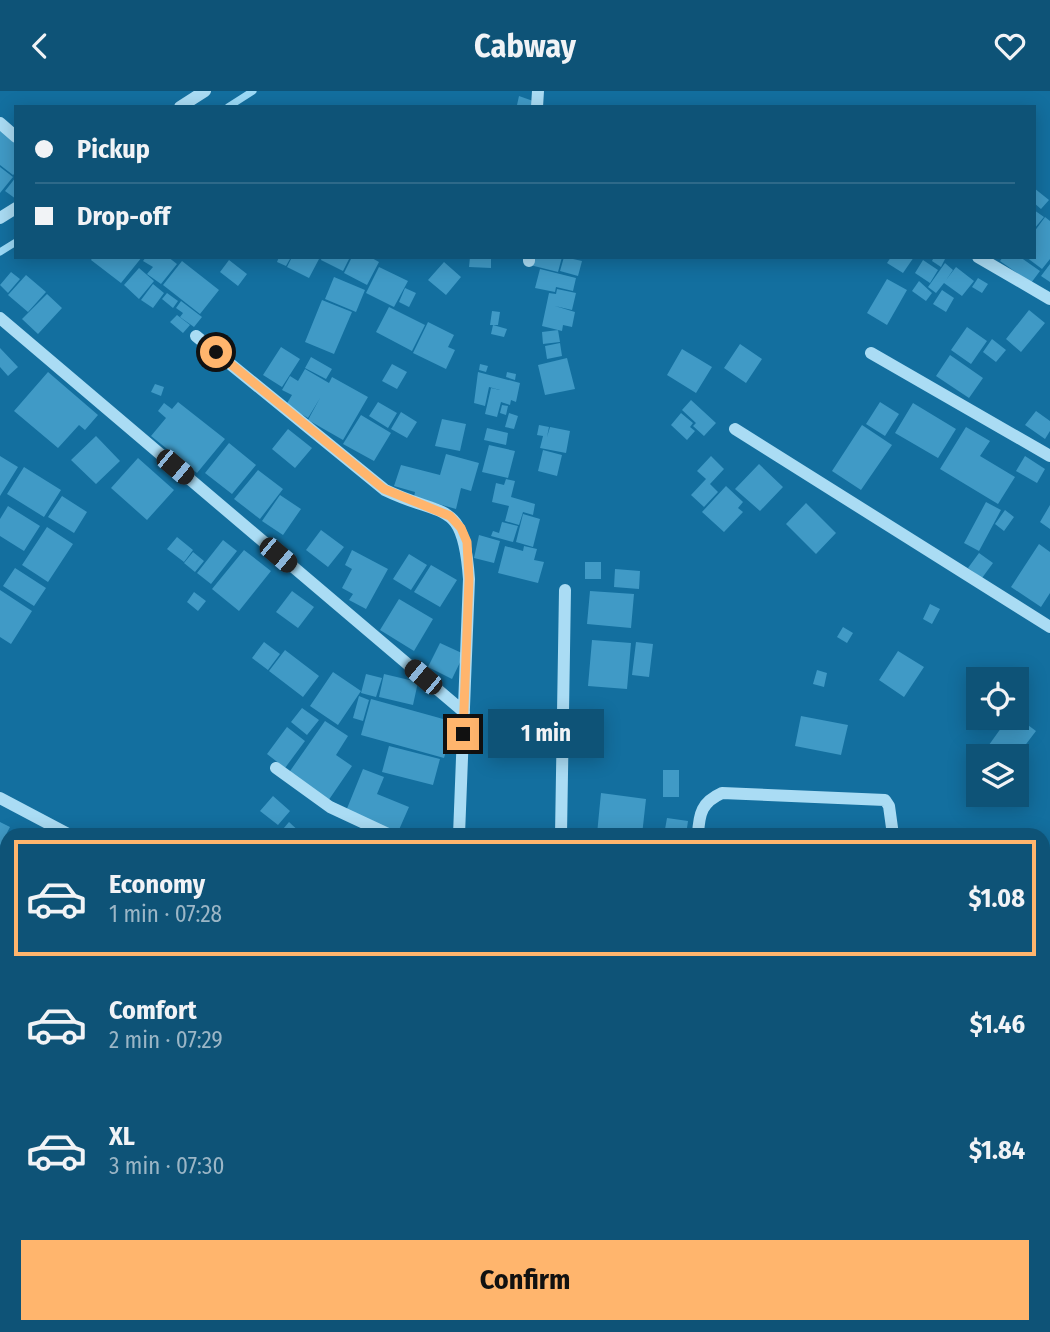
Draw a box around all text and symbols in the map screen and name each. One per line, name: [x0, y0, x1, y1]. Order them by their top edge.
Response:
icon: back: [21, 27, 59, 65]
text: Cabway: [474, 27, 576, 65]
icon: heart: [991, 27, 1029, 65]
text: Pickup: [77, 134, 150, 165]
text: Drop-off: [77, 201, 170, 232]
route start: [200, 336, 232, 368]
car: [153, 445, 198, 489]
car: [256, 533, 301, 577]
car: [401, 655, 446, 699]
map controls: [966, 667, 1029, 807]
button: locate: [966, 667, 1029, 730]
callout: 1 min: [488, 709, 603, 759]
route end: [447, 718, 479, 750]
text: 1 min: [521, 719, 571, 747]
button: layers: [966, 744, 1029, 807]
icon: car: [25, 867, 88, 930]
text: Economy: [109, 869, 205, 900]
text: $1.08: [968, 883, 1025, 914]
text: 1 min · 07:28: [109, 900, 222, 928]
icon: car: [25, 993, 88, 1056]
text: Comfort: [109, 995, 197, 1026]
text: $1.46: [970, 1009, 1025, 1040]
text: 2 min · 07:29: [109, 1026, 223, 1054]
icon: car: [25, 1119, 88, 1182]
text: XL: [109, 1121, 135, 1152]
text: $1.84: [969, 1135, 1025, 1166]
text: 3 min · 07:30: [109, 1152, 224, 1180]
button: Confirm: [21, 1240, 1029, 1320]

